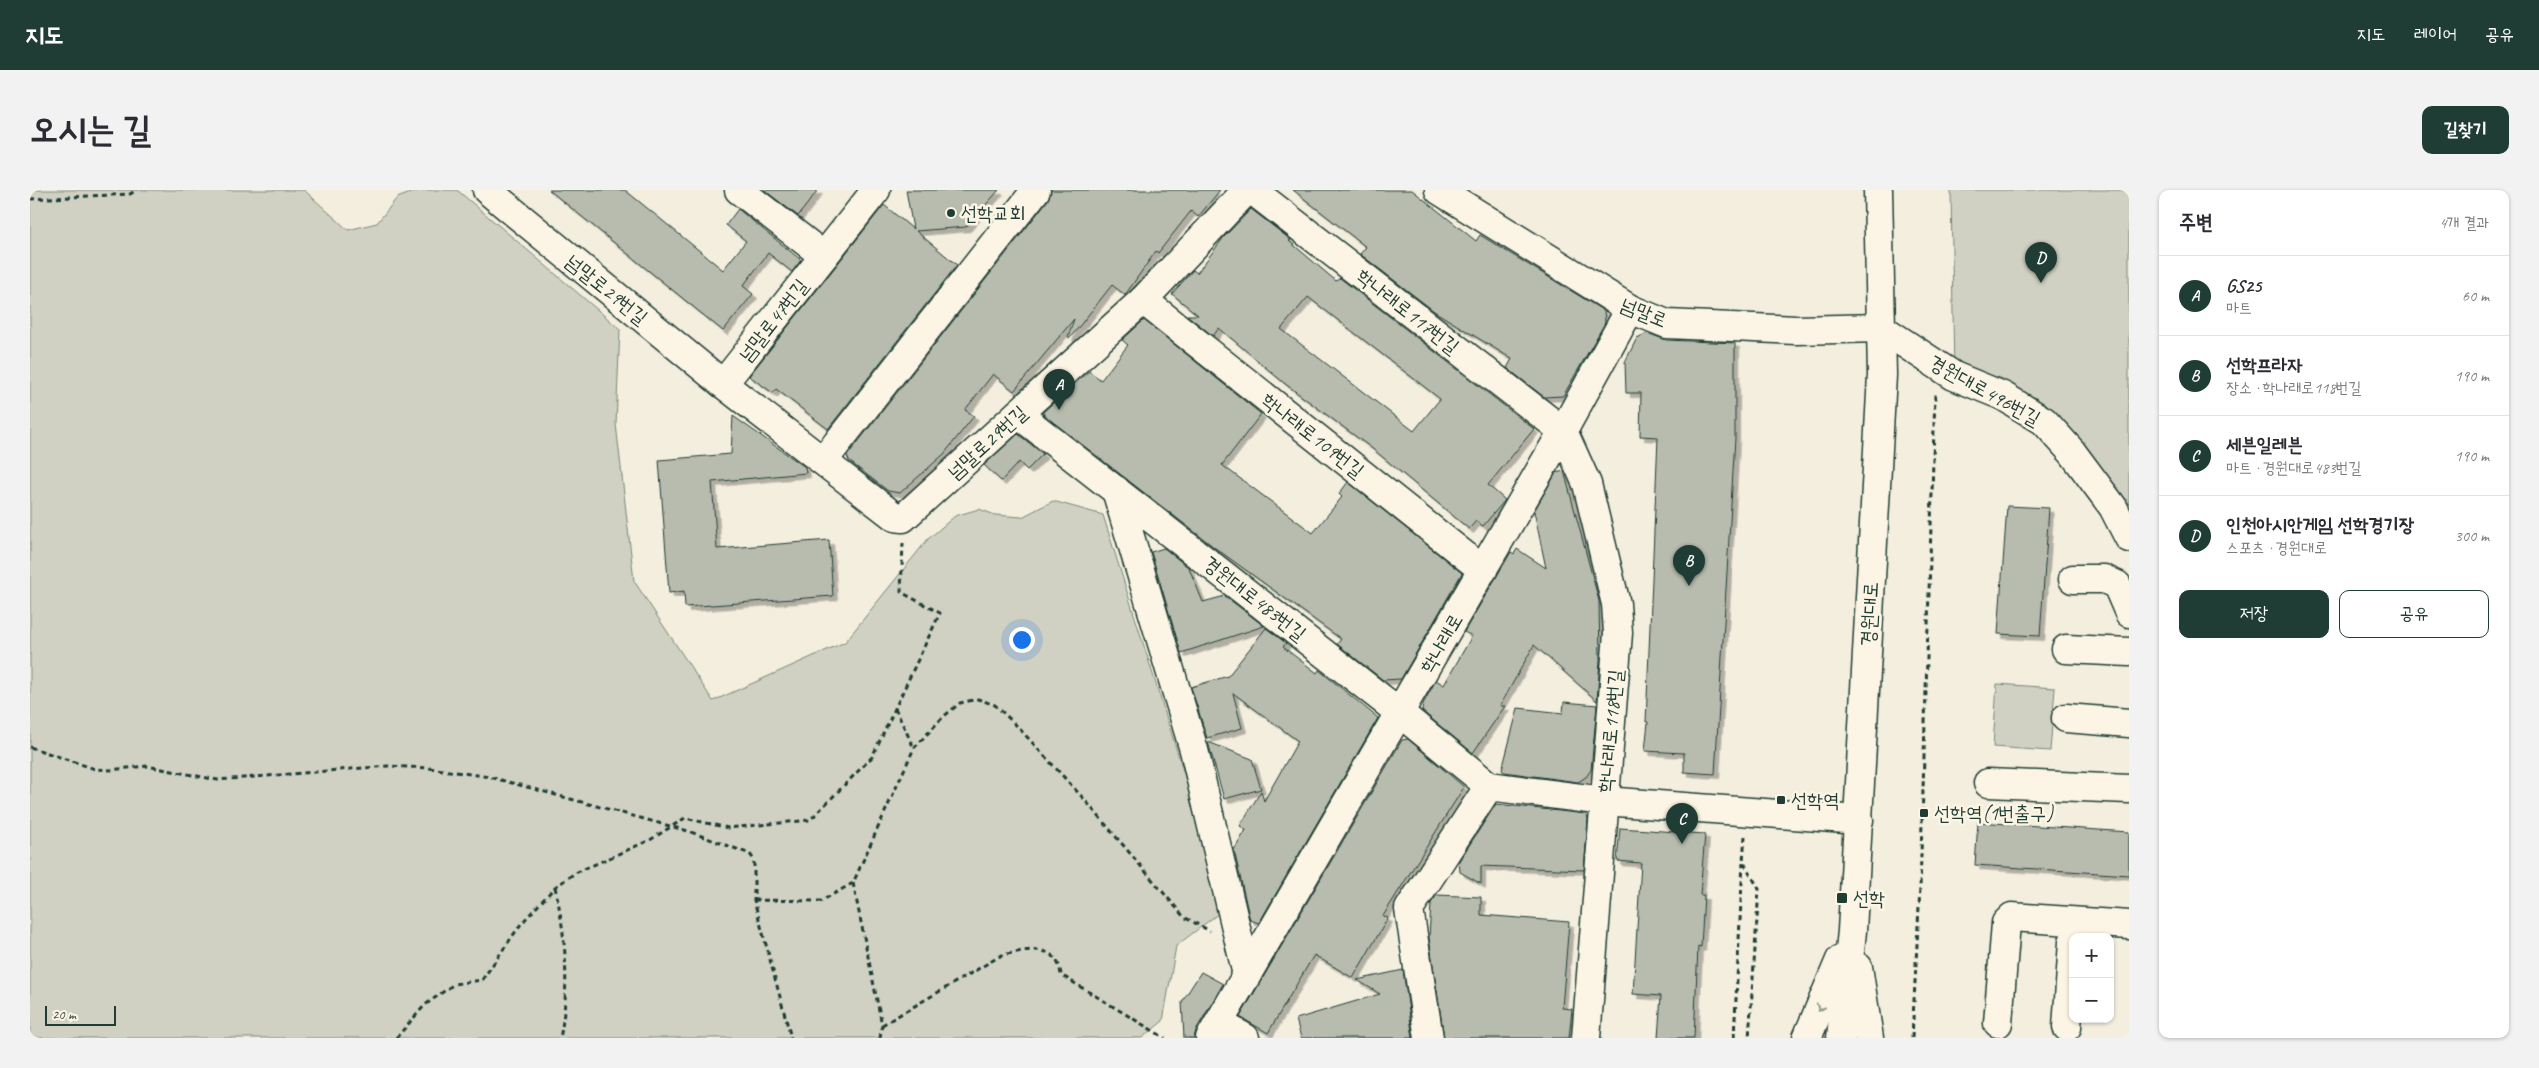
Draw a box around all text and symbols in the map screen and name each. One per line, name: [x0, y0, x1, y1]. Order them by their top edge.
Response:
text: 지도: [25, 20, 64, 50]
text: 지도: [2357, 23, 2386, 45]
text: 레이어: [2414, 23, 2457, 45]
text: 공유: [2485, 23, 2514, 45]
button: 길찾기: [2422, 106, 2509, 154]
text: 오시는 길: [30, 107, 151, 152]
place label: 선학교회: [961, 201, 1025, 226]
marker: 선학교회: [945, 207, 957, 219]
text: 주변: [2179, 209, 2213, 235]
text: 4개 결과: [2439, 213, 2489, 233]
pin: D: [2025, 242, 2057, 283]
street label: 넘말로29번길: [561, 249, 653, 330]
street label: 학나래로117번길: [1351, 264, 1464, 359]
street label: 넘말로47번길: [733, 274, 814, 367]
text: GS25: [2226, 274, 2261, 298]
text: A: [2191, 286, 2199, 306]
text: 60 m: [2462, 286, 2489, 306]
street label: 넘말로: [1617, 292, 1671, 333]
text: 마트: [2226, 298, 2252, 318]
street label: 경원대로496번길: [1925, 350, 2045, 431]
text: 선학프라자: [2226, 353, 2302, 377]
text: B: [2191, 366, 2199, 386]
text: 190 m: [2455, 366, 2489, 386]
pin: A: [1043, 369, 1075, 410]
text: 장소 · 학나래로118번길: [2226, 378, 2361, 398]
street label: 학나래로109번길: [1256, 388, 1369, 483]
street label: 넘말로29번길: [942, 400, 1032, 485]
text: 세븐일레븐: [2226, 433, 2302, 457]
text: C: [2191, 446, 2199, 466]
text: 190 m: [2455, 446, 2489, 466]
text: 마트 · 경원대로483번길: [2226, 458, 2361, 478]
text: 인천아시안게임 선학경기장: [2226, 513, 2414, 537]
text: D: [2190, 526, 2200, 546]
text: 300 m: [2455, 526, 2489, 546]
text: 스포츠 · 경원대로: [2226, 538, 2327, 558]
pin: B: [1673, 545, 1705, 586]
street label: 경원대로483번길: [1198, 551, 1311, 646]
street label: 경원대로: [1855, 581, 1884, 647]
button: 저장: [2179, 590, 2329, 638]
button: 공유: [2339, 590, 2489, 638]
street label: 학나래로: [1415, 609, 1468, 677]
your location: [1009, 627, 1035, 653]
street label: 학나래로118번길: [1593, 668, 1628, 794]
place label: 선학역: [1791, 788, 1839, 813]
marker: 선학역: [1775, 794, 1787, 806]
place label: 선학역(1번출구): [1934, 801, 2054, 826]
pin: C: [1666, 803, 1698, 844]
marker: 선학역(1번출구): [1918, 807, 1930, 819]
place label: 선학: [1853, 886, 1885, 911]
marker: 선학: [1835, 891, 1849, 905]
map controls: [2069, 933, 2114, 1023]
button: +: [2069, 933, 2114, 978]
button: −: [2069, 978, 2114, 1023]
scale bar: [45, 1003, 116, 1026]
one-way arrow: [1815, 1003, 1826, 1012]
text: 20 m: [52, 1006, 76, 1023]

